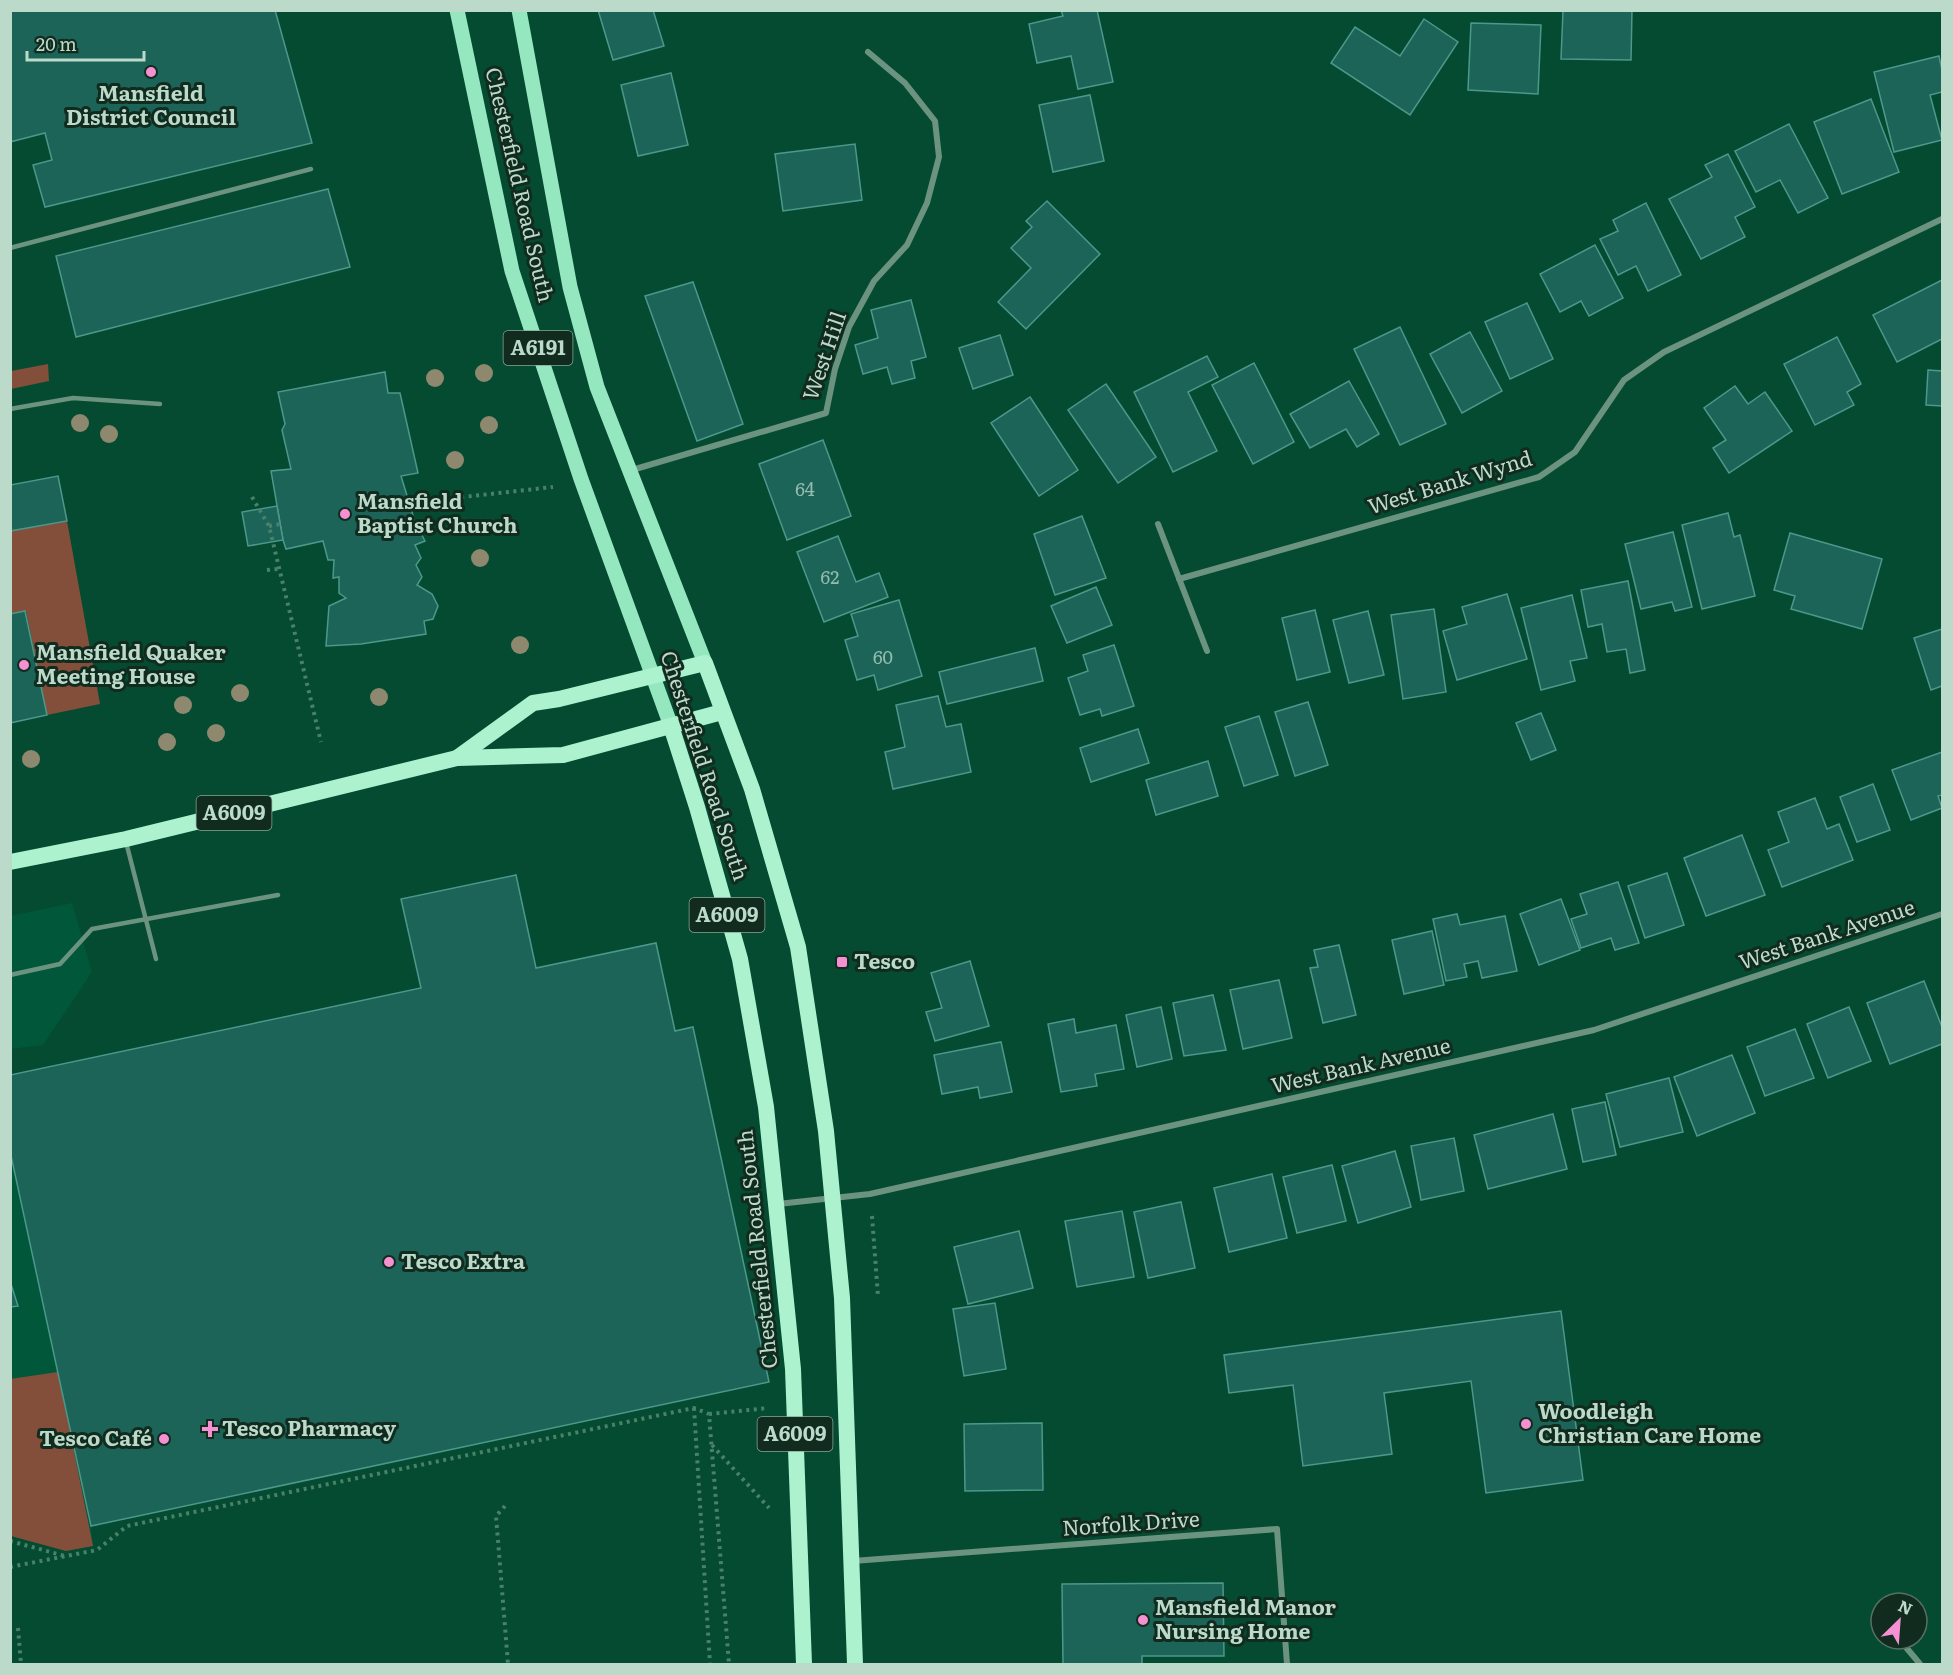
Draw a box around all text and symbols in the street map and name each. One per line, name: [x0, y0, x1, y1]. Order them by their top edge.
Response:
scale bar: [27, 24, 144, 62]
text: 20 m: [36, 30, 77, 57]
street label: Chesterfield Road South: [479, 64, 564, 305]
marker: Mansfield District Council: [144, 65, 158, 79]
place label: Mansfield District Council: [66, 76, 236, 131]
street label: West Hill: [793, 307, 852, 404]
road number: A6191: [504, 331, 572, 365]
street label: West Bank Wynd: [1363, 441, 1535, 520]
house number: 64: [795, 475, 815, 502]
place label: Mansfield Baptist Church: [357, 484, 518, 539]
marker: Mansfield Baptist Church: [338, 507, 352, 521]
house number: 62: [821, 563, 839, 590]
place label: Mansfield Quaker Meeting House: [36, 635, 226, 690]
house number: 60: [873, 643, 893, 670]
street label: Chesterfield Road South: [655, 646, 758, 884]
marker: Mansfield Quaker Meeting House: [17, 658, 31, 672]
road number: A6009: [196, 796, 272, 830]
street label: West Bank Avenue: [1734, 890, 1918, 976]
road number: A6009: [690, 898, 764, 932]
place label: Tesco: [854, 944, 915, 975]
marker: Tesco: [835, 955, 849, 969]
street label: West Bank Avenue: [1268, 1028, 1453, 1099]
street label: Chesterfield Road South: [728, 1128, 783, 1370]
place label: Tesco Extra: [401, 1244, 526, 1275]
marker: Tesco Extra: [382, 1255, 396, 1269]
place label: Woodleigh Christian Care Home: [1538, 1394, 1761, 1449]
place label: Tesco Pharmacy: [222, 1411, 396, 1442]
road number: A6009: [758, 1417, 832, 1451]
marker: Woodleigh Christian Care Home: [1519, 1417, 1533, 1431]
place label: Tesco Café: [39, 1421, 152, 1452]
marker: Tesco Pharmacy: [203, 1422, 217, 1436]
marker: Tesco Café: [157, 1432, 171, 1446]
street label: Norfolk Drive: [1061, 1501, 1201, 1542]
place label: Mansfield Manor Nursing Home: [1155, 1590, 1337, 1645]
north arrow: [1869, 1591, 1929, 1651]
text: N: [1895, 1593, 1917, 1620]
marker: Mansfield Manor Nursing Home: [1136, 1613, 1150, 1627]

